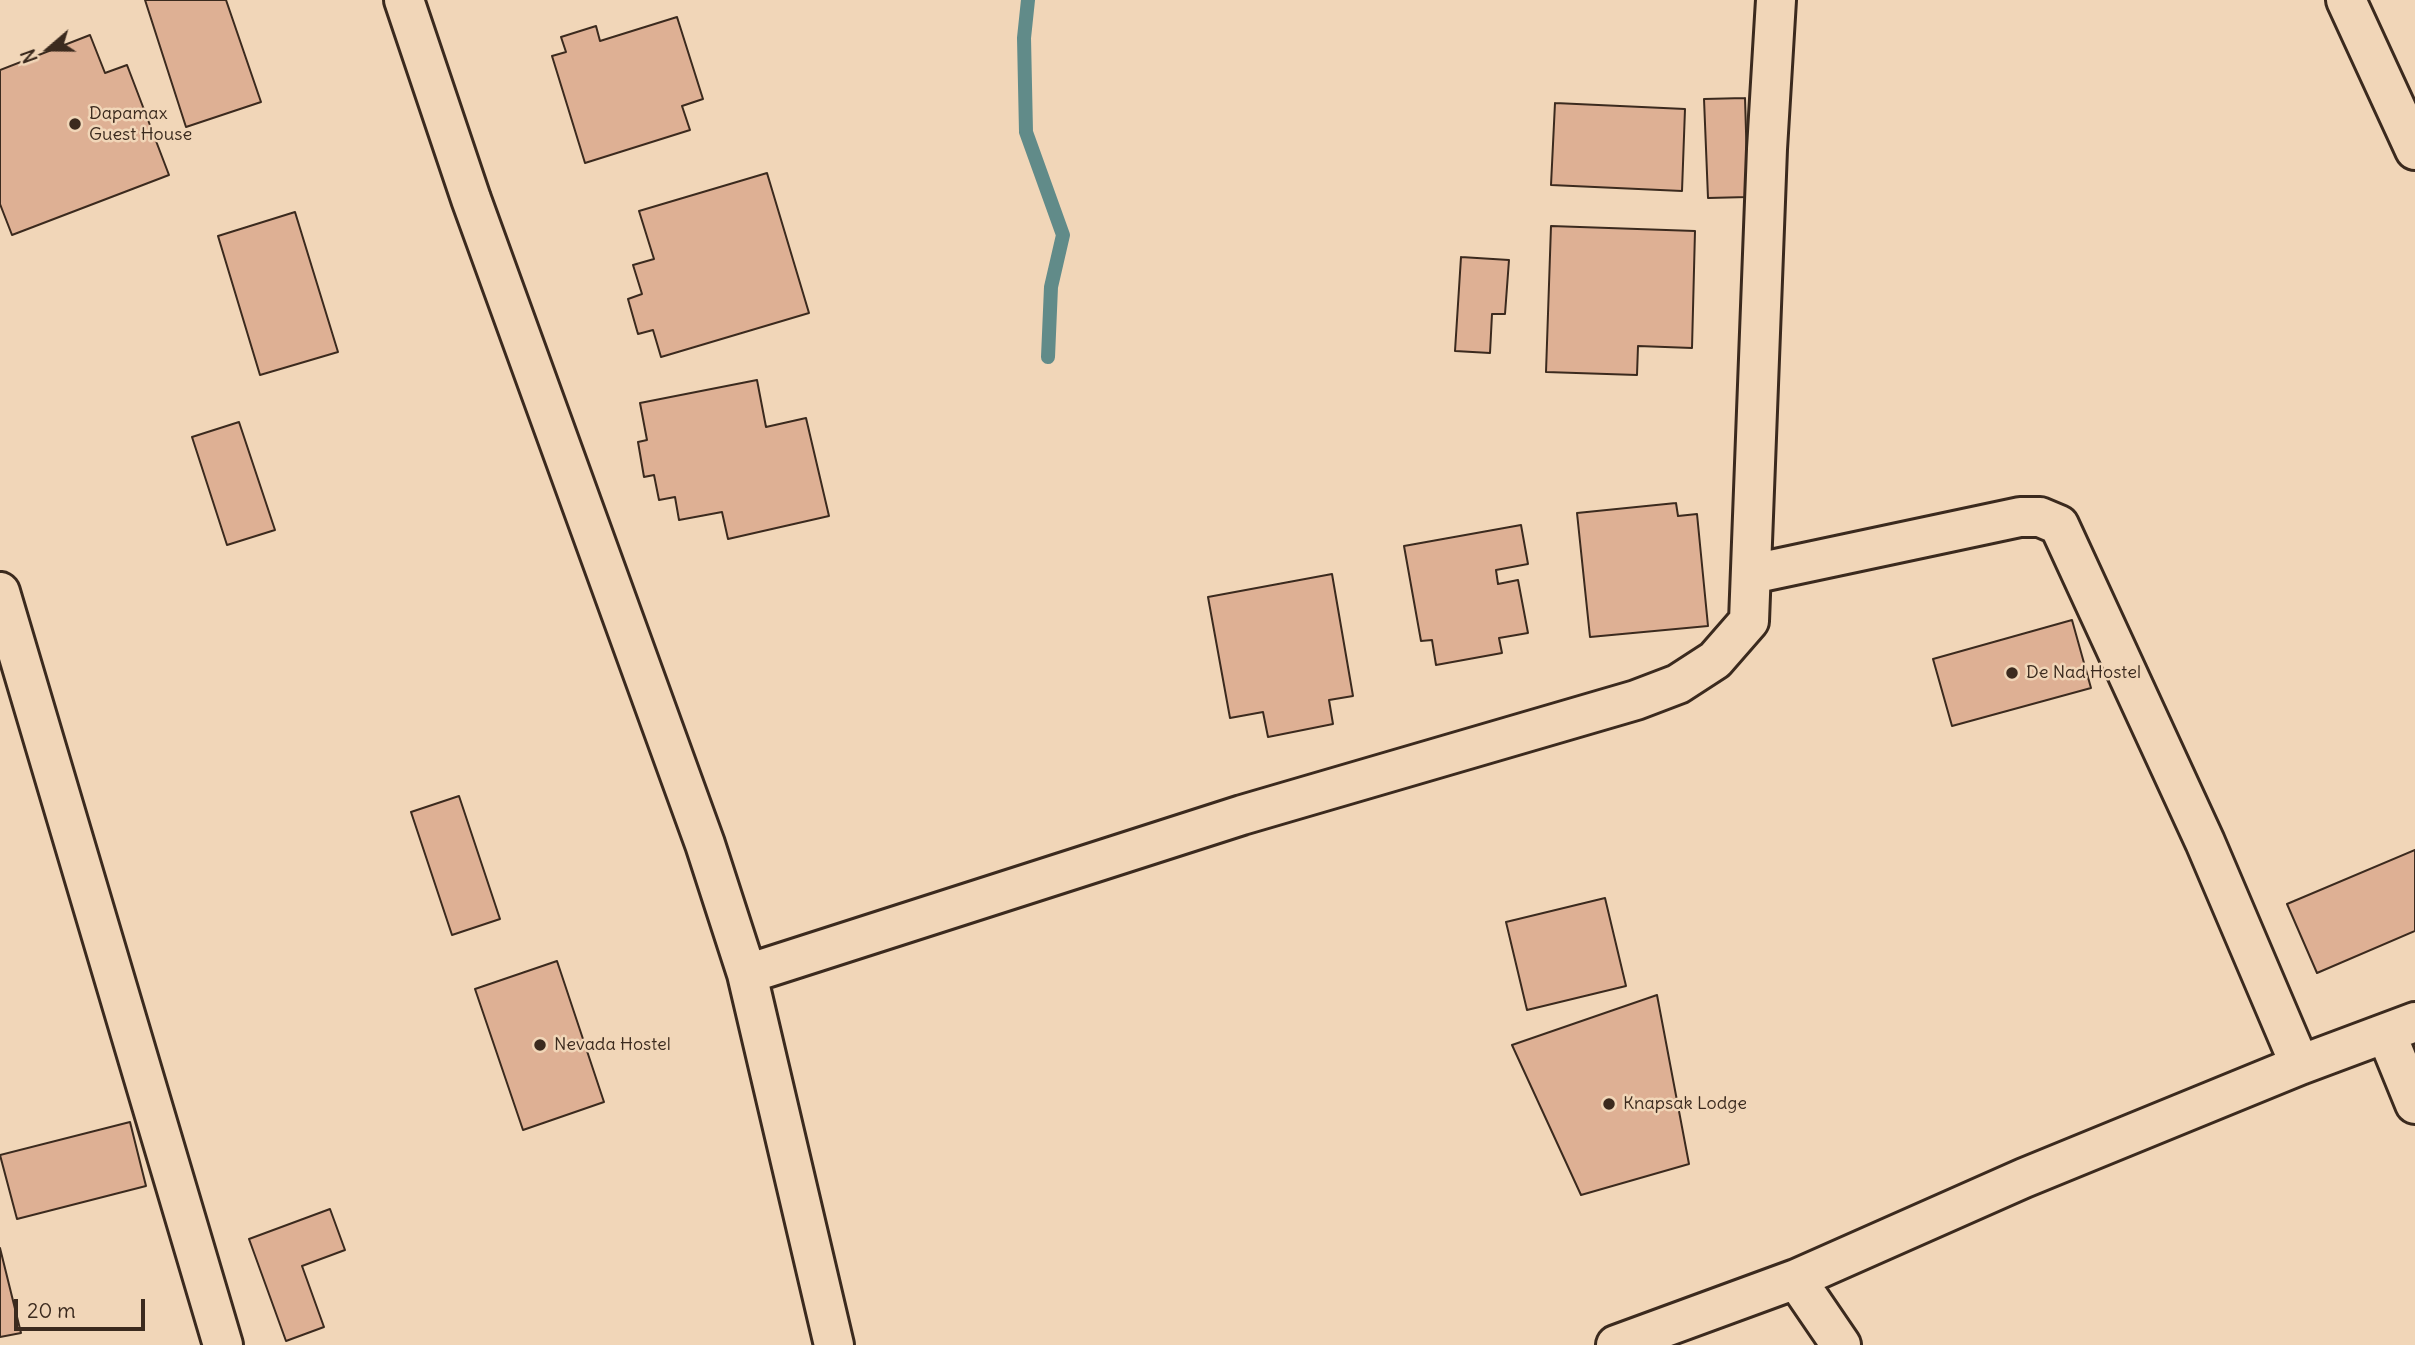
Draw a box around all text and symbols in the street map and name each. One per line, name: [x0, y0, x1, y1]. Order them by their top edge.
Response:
north arrow: [14, 14, 84, 84]
text: N: [16, 46, 43, 66]
place label: Dapamax Guest House: [89, 103, 192, 146]
marker: Dapamax Guest House: [67, 116, 83, 132]
place label: De Nad Hostel: [2026, 662, 2141, 684]
marker: De Nad Hostel: [2004, 665, 2020, 681]
place label: Nevada Hostel: [554, 1034, 671, 1056]
marker: Nevada Hostel: [532, 1037, 548, 1053]
place label: Knapsak Lodge: [1623, 1093, 1747, 1115]
marker: Knapsak Lodge: [1601, 1096, 1617, 1112]
scale bar: [18, 1286, 149, 1330]
text: 20 m: [27, 1297, 76, 1324]

